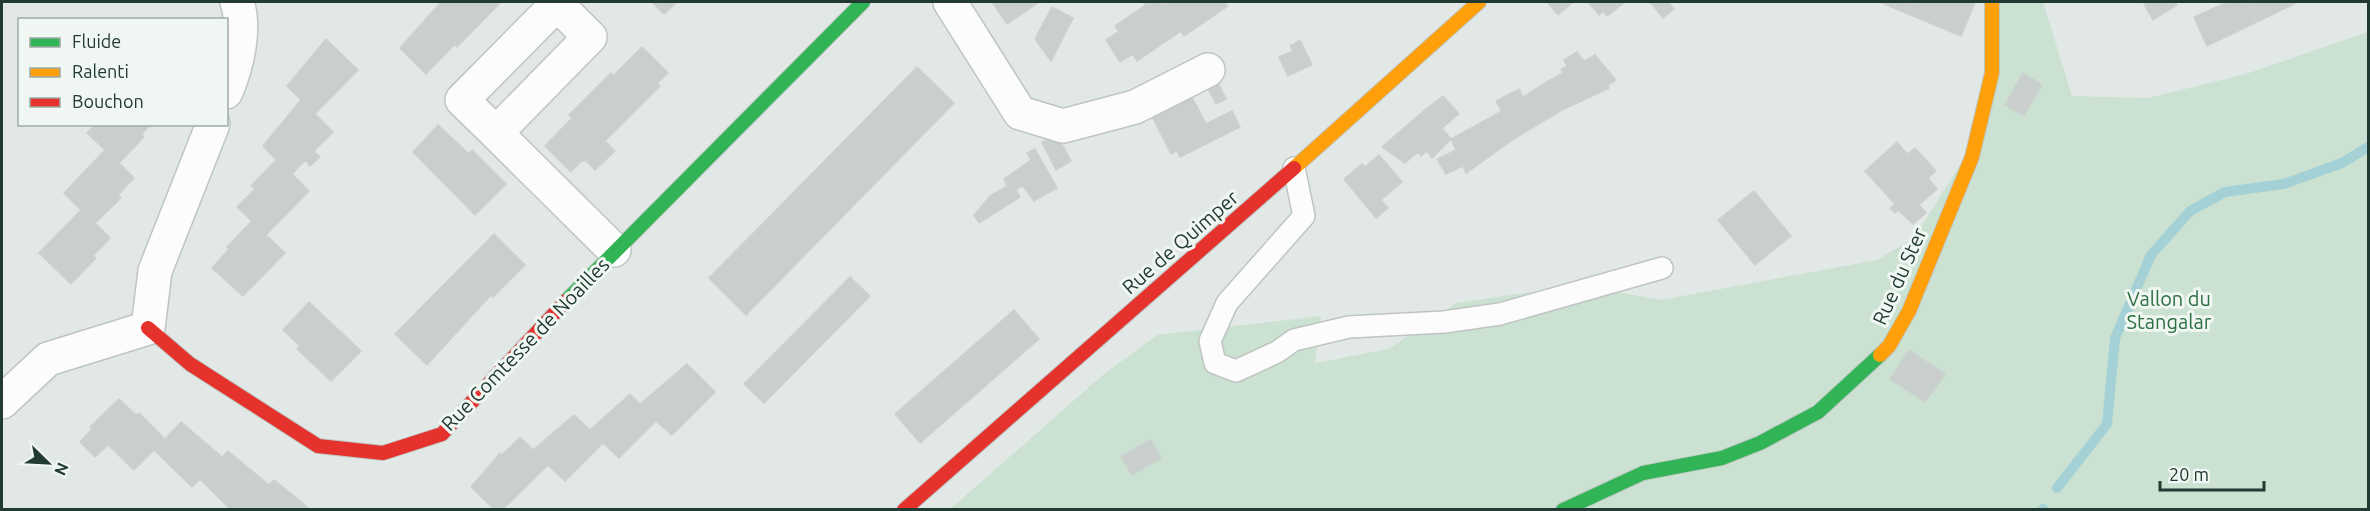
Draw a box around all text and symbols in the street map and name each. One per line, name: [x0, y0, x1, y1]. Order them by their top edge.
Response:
legend: [18, 18, 228, 126]
text: Fluide: [72, 31, 121, 51]
text: Ralenti: [72, 61, 129, 81]
text: Bouchon: [72, 91, 144, 111]
street label: Rue de Quimper: [1117, 185, 1243, 299]
street label: Rue du Ster: [1867, 223, 1931, 328]
street label: Rue Comtesse de Noailles: [436, 253, 614, 435]
park label: Vallon du Stangalar: [2127, 287, 2212, 333]
north arrow: [18, 433, 78, 493]
scale bar: [2160, 454, 2264, 492]
text: N: [51, 460, 72, 478]
text: 20 m: [2169, 464, 2209, 484]

